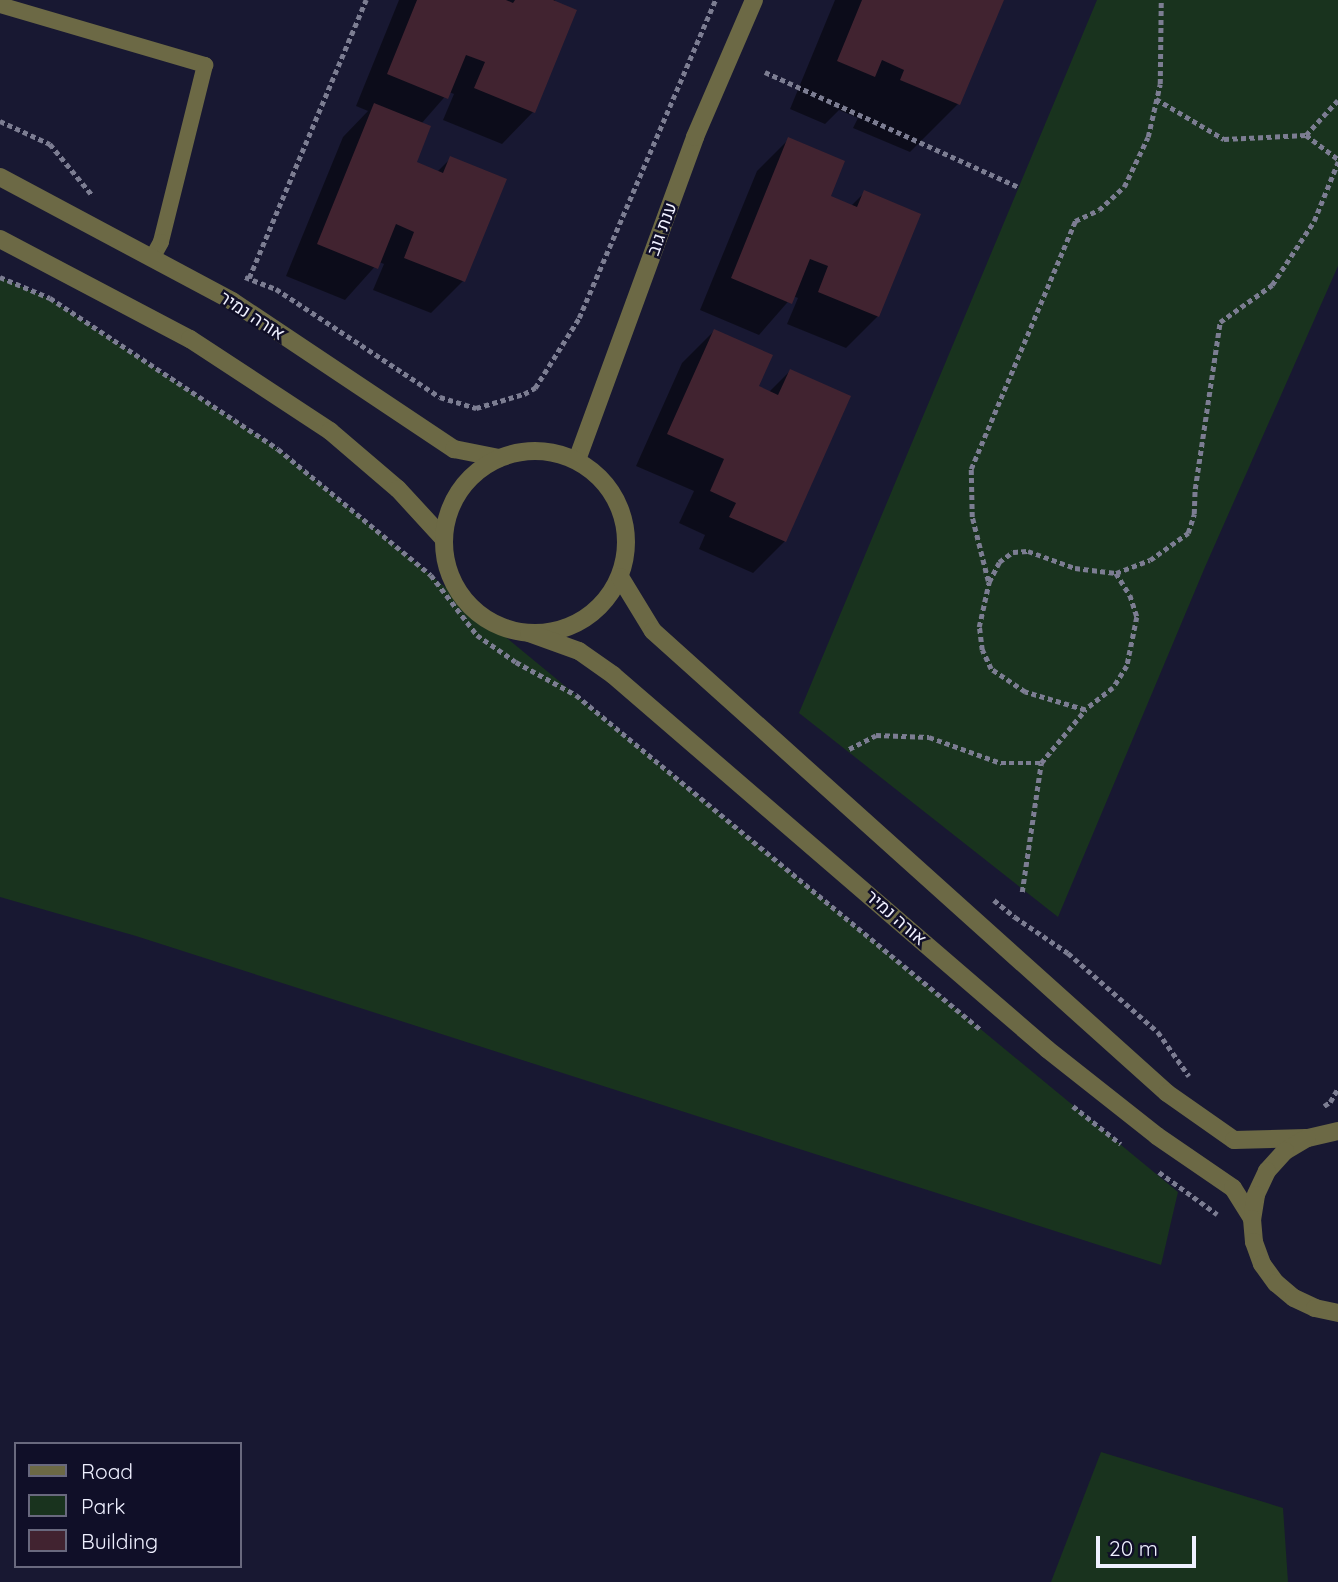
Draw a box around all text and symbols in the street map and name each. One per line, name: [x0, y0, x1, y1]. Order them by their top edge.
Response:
street label: ענת גוב: [642, 200, 682, 258]
street label: אורה נמיר: [215, 287, 289, 345]
street label: אורה נמיר: [861, 886, 931, 950]
legend: [14, 1442, 242, 1568]
text: Road: [81, 1458, 133, 1484]
text: Park: [81, 1493, 125, 1519]
scale bar: [1100, 1522, 1200, 1566]
text: Building: [81, 1528, 158, 1554]
text: 20 m: [1109, 1535, 1158, 1561]

